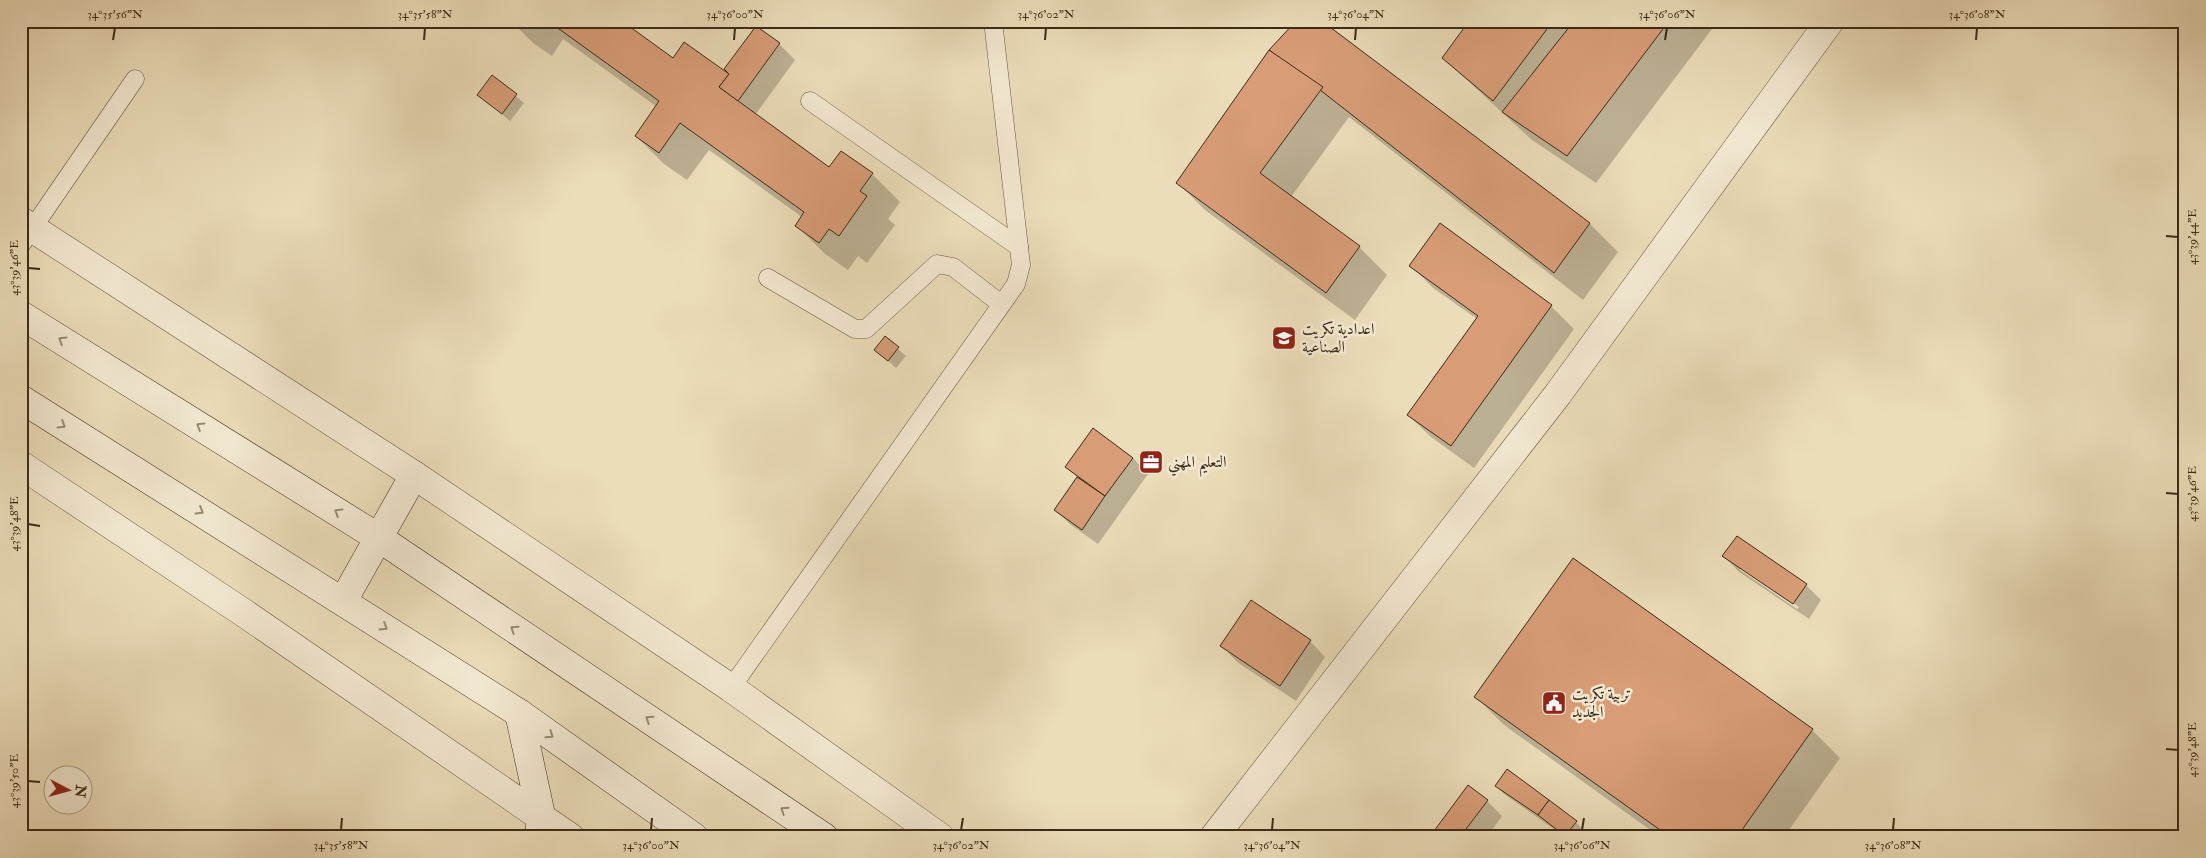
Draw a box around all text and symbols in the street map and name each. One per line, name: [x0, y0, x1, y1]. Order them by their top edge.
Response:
text: 34°35'56"N: [87, 7, 143, 22]
text: 34°35'58"N: [397, 7, 453, 22]
text: 34°36'00"N: [706, 7, 764, 22]
text: 34°36'02"N: [1017, 7, 1075, 22]
text: 34°36'04"N: [1327, 7, 1385, 22]
text: 34°36'06"N: [1638, 7, 1696, 22]
text: 34°36'08"N: [1949, 7, 2006, 22]
text: 43°39'44"E: [2185, 209, 2200, 265]
text: 43°39'46"E: [7, 240, 22, 296]
place label: اعدادية تكريت الصناعية: [1302, 319, 1374, 357]
school or university icon: اعدادية تكريت الصناعية: [1271, 325, 1297, 351]
one-way arrow: [58, 337, 67, 347]
one-way arrow: [57, 418, 66, 428]
one-way arrow: [196, 423, 205, 433]
office icon: التعليم المهني: [1138, 449, 1164, 475]
place label: التعليم المهني: [1168, 452, 1227, 478]
text: 43°39'46"E: [2185, 466, 2200, 522]
text: 43°39'48"E: [7, 496, 22, 552]
one-way arrow: [195, 505, 204, 515]
one-way arrow: [334, 509, 343, 519]
one-way arrow: [379, 621, 388, 631]
one-way arrow: [510, 625, 519, 635]
place label: تربية تكريت الجديد: [1572, 684, 1631, 722]
public building icon: تربية تكريت الجديد: [1541, 690, 1567, 716]
one-way arrow: [645, 716, 655, 725]
text: 43°39'48"E: [2185, 722, 2200, 778]
one-way arrow: [544, 729, 554, 738]
text: 43°39'50"E: [7, 753, 22, 808]
north arrow: [42, 766, 92, 816]
text: N: [71, 783, 90, 799]
one-way arrow: [780, 806, 789, 816]
text: 34°35'58"N: [313, 838, 369, 853]
text: 34°36'00"N: [622, 838, 680, 853]
text: 34°36'02"N: [932, 838, 990, 853]
text: 34°36'04"N: [1243, 838, 1301, 853]
text: 34°36'06"N: [1553, 838, 1611, 853]
text: 34°36'08"N: [1865, 838, 1922, 853]

